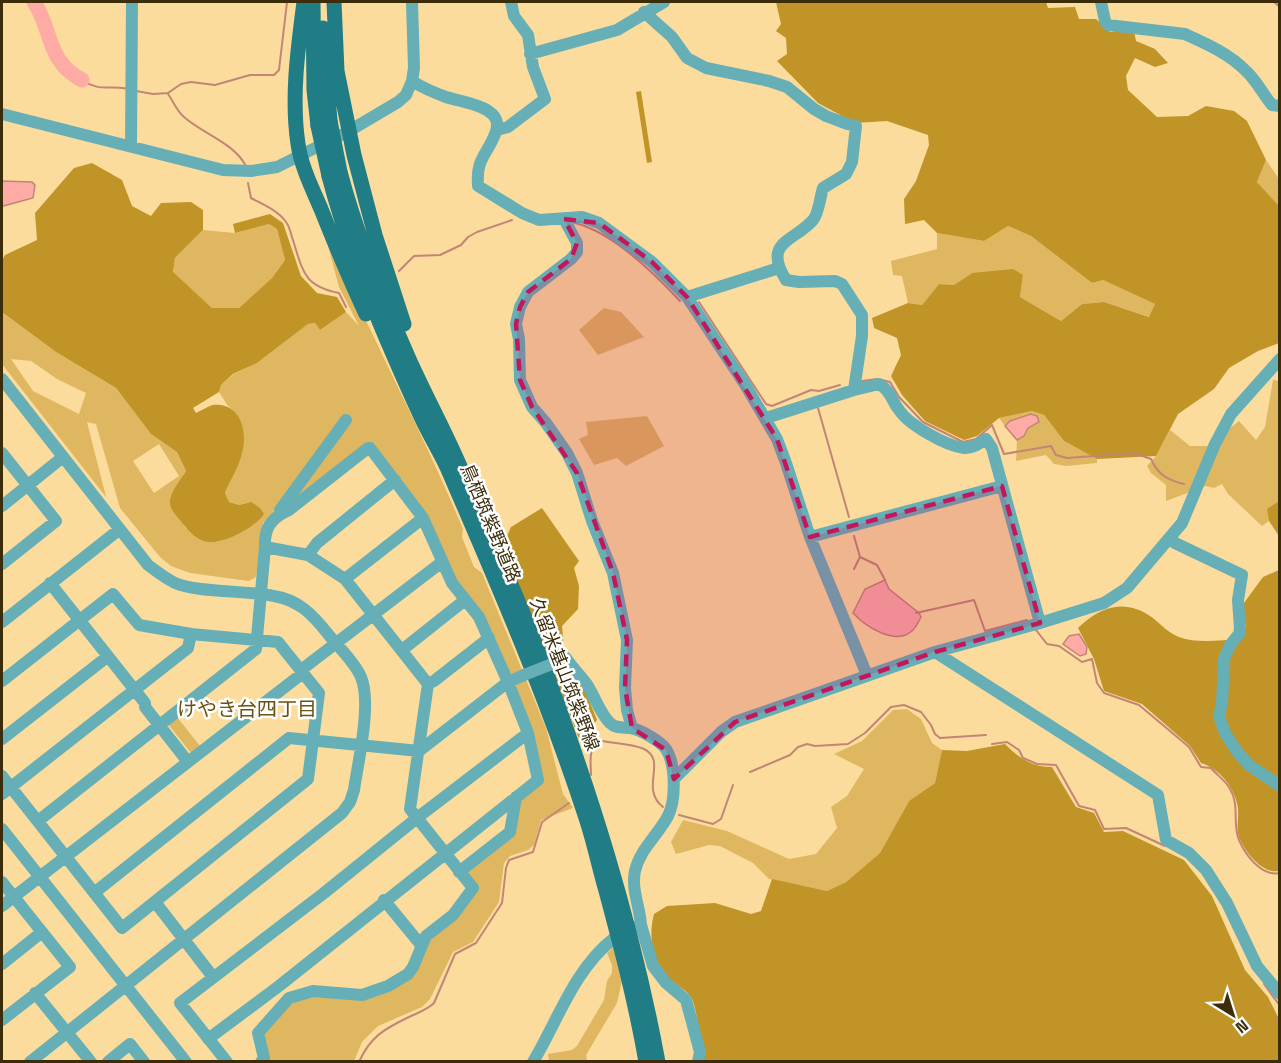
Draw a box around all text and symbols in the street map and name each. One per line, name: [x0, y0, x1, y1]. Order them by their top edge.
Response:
street label: 鳥栖筑紫野道路: [456, 461, 526, 585]
street label: 久留米基山筑紫野線: [525, 594, 605, 754]
district label: けやき台四丁目: [177, 696, 317, 722]
north arrow: [1203, 985, 1263, 1045]
text: N: [1231, 1015, 1253, 1038]

